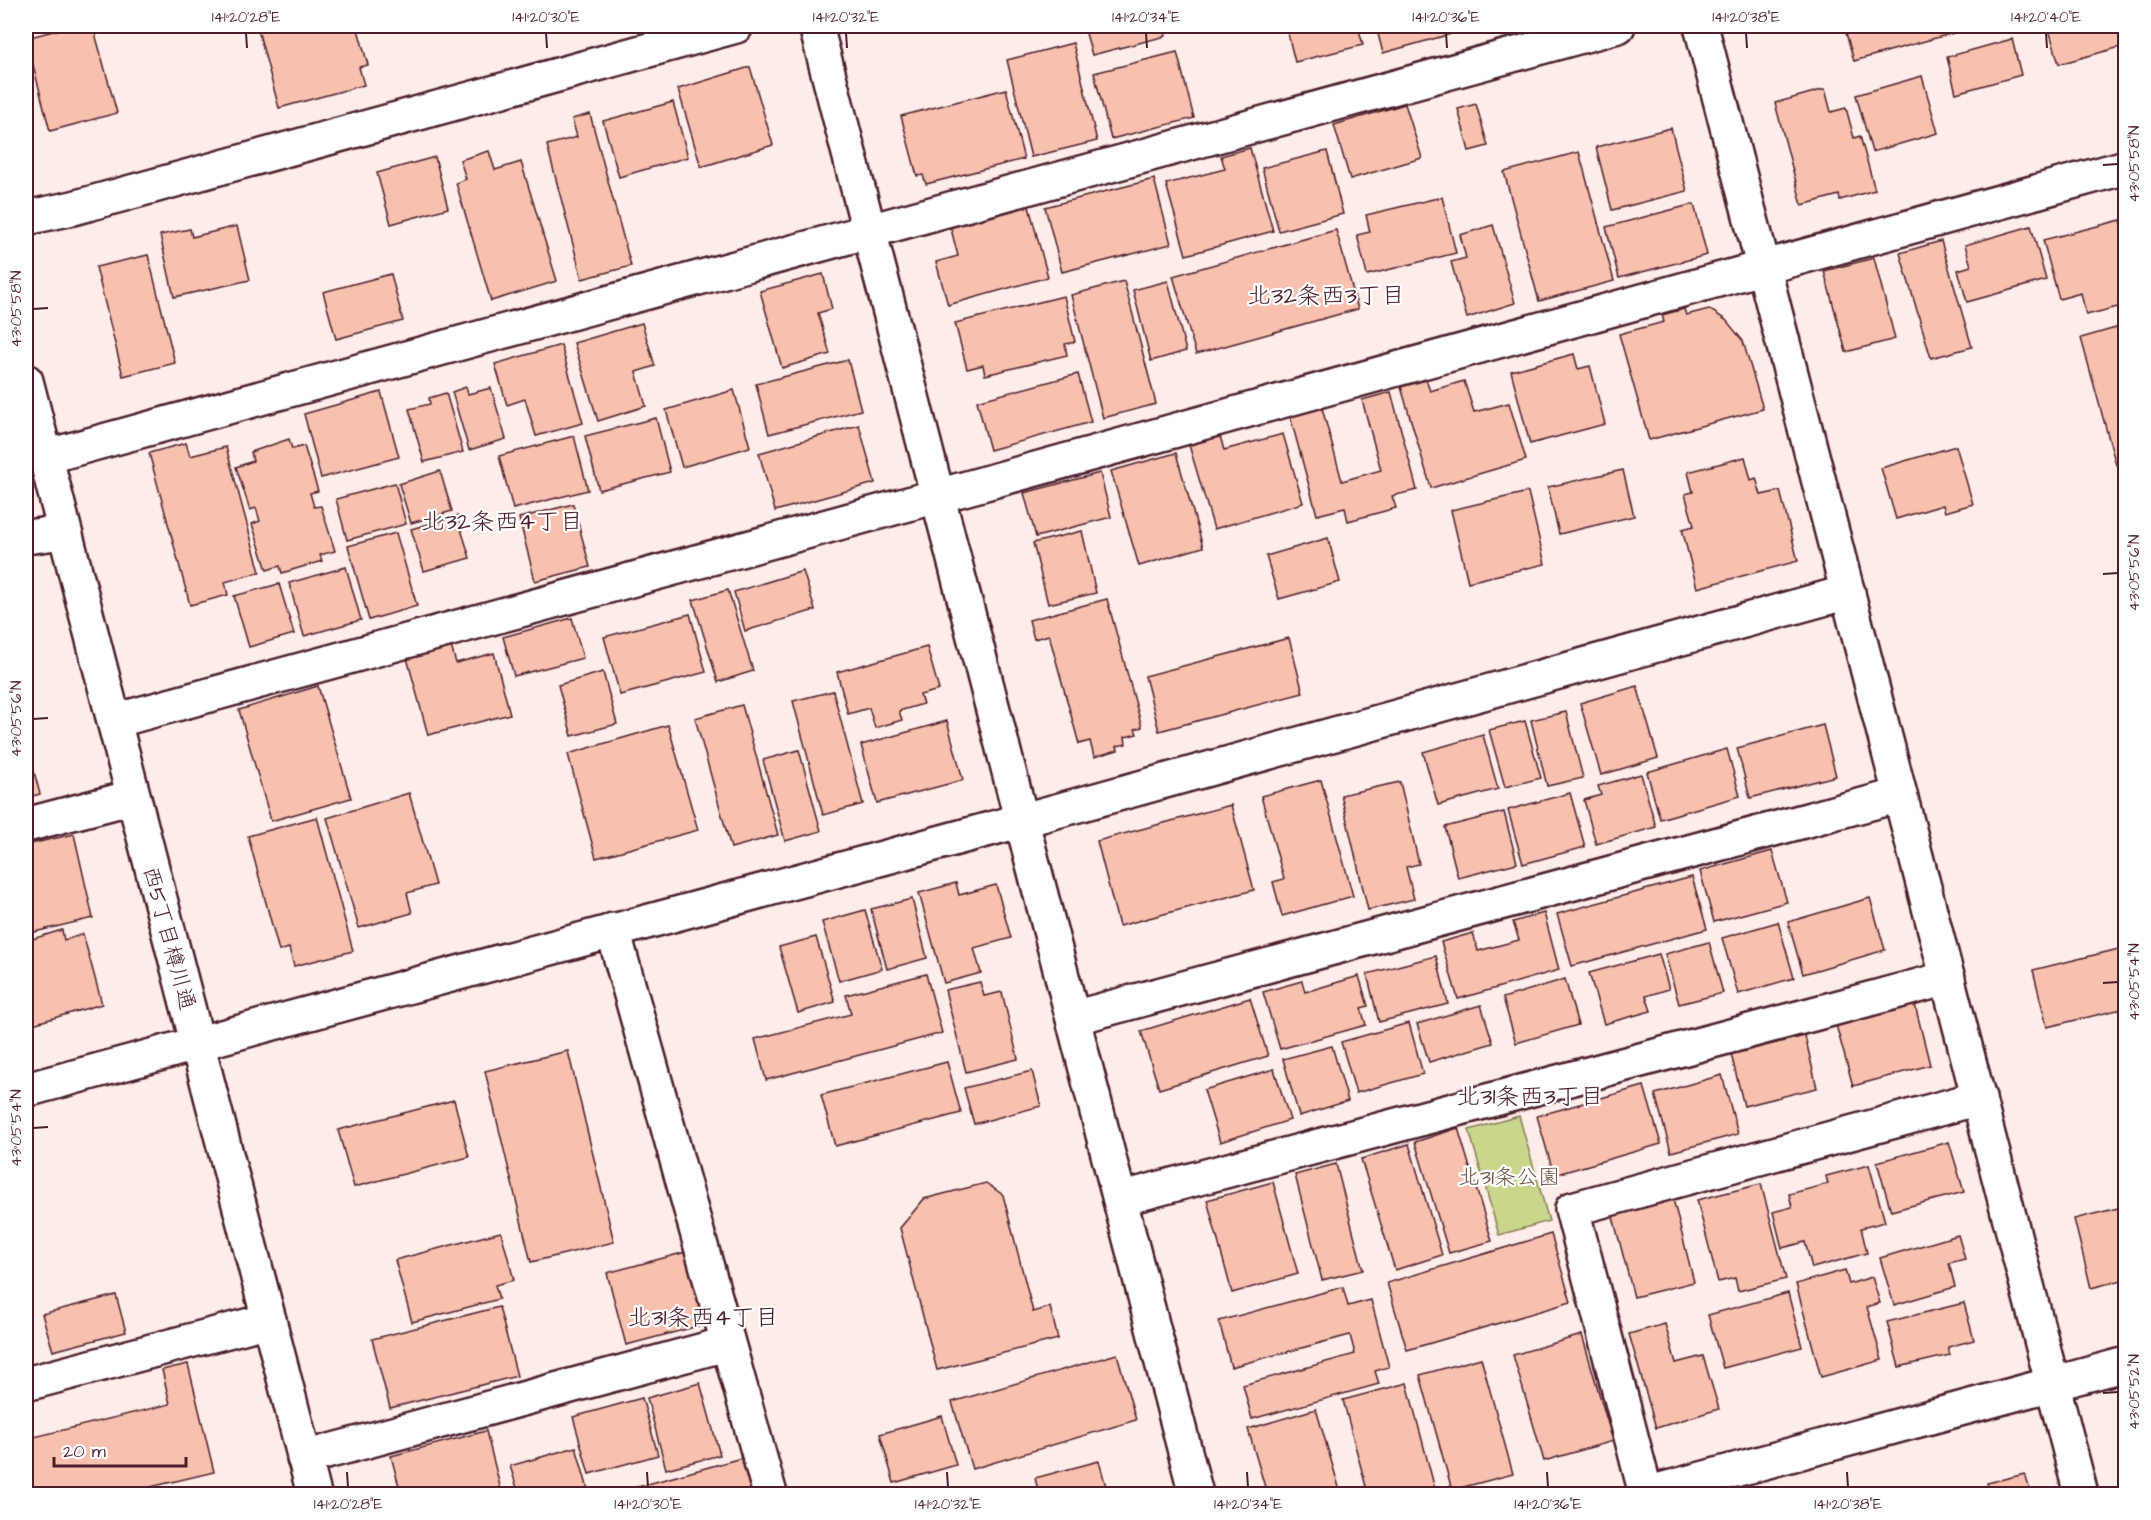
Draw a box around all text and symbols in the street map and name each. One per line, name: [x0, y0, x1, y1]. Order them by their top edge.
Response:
text: 141°20'28"E: [212, 7, 280, 28]
text: 141°20'30"E: [512, 7, 580, 28]
text: 141°20'32"E: [813, 7, 879, 28]
text: 141°20'34"E: [1112, 7, 1180, 28]
text: 141°20'36"E: [1412, 7, 1480, 28]
text: 141°20'38"E: [1712, 7, 1780, 28]
text: 141°20'40"E: [2011, 7, 2081, 28]
text: 43°05'58"N: [2124, 126, 2145, 202]
text: 43°05'58"N: [6, 271, 27, 347]
district label: 北32条西3丁目: [1247, 279, 1405, 313]
district label: 北32条西4丁目: [421, 505, 583, 539]
text: 43°05'56"N: [2124, 535, 2145, 611]
text: 43°05'56"N: [6, 681, 27, 757]
street label: 西5丁目樽川通: [134, 863, 203, 1014]
text: 43°05'54"N: [2124, 943, 2145, 1021]
district label: 北31条西3丁目: [1456, 1080, 1604, 1114]
text: 43°05'54"N: [6, 1089, 27, 1167]
park label: 北31条公園: [1458, 1162, 1560, 1193]
district label: 北31条西4丁目: [627, 1301, 779, 1335]
text: 43°05'52"N: [2124, 1354, 2145, 1430]
scale bar: [54, 1430, 186, 1468]
text: 20 m: [63, 1439, 106, 1464]
text: 141°20'28"E: [314, 1494, 382, 1515]
text: 141°20'30"E: [614, 1494, 682, 1515]
text: 141°20'32"E: [915, 1494, 981, 1515]
text: 141°20'34"E: [1214, 1494, 1282, 1515]
text: 141°20'36"E: [1514, 1494, 1582, 1515]
text: 141°20'38"E: [1814, 1494, 1882, 1515]

